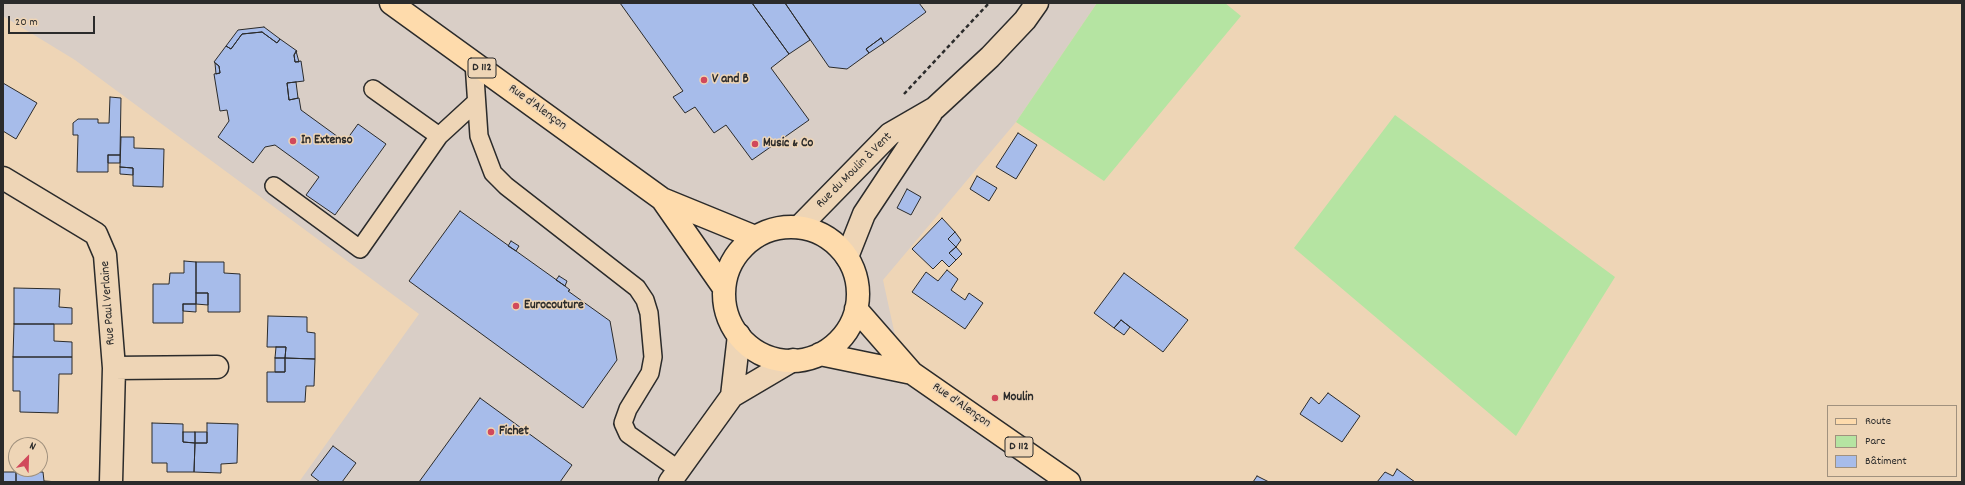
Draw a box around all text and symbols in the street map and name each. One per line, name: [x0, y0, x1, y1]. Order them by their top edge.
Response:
scale bar: [10, 8, 97, 34]
text: 20 m: [15, 14, 38, 31]
road number: D 112: [468, 58, 496, 78]
place label: V and B: [712, 72, 749, 88]
marker: V and B: [699, 75, 709, 85]
street label: Rue d'Alençon: [505, 82, 569, 134]
street label: Rue du Moulin à Vent: [814, 130, 896, 212]
place label: In Extenso: [301, 133, 353, 149]
marker: In Extenso: [288, 136, 298, 146]
place label: Music & Co: [763, 136, 813, 152]
marker: Music & Co: [750, 139, 760, 149]
street label: Rue Paul Verlaine: [98, 260, 120, 346]
place label: Eurocouture: [524, 298, 584, 314]
marker: Eurocouture: [511, 301, 521, 311]
street label: Rue d'Alençon: [929, 380, 993, 432]
place label: Moulin: [1003, 390, 1033, 406]
marker: Moulin: [990, 393, 1000, 403]
legend: [1827, 405, 1957, 477]
text: Route: [1865, 413, 1891, 430]
place label: Fichet: [499, 424, 529, 440]
marker: Fichet: [486, 427, 496, 437]
text: Parc: [1865, 433, 1885, 450]
north arrow: [8, 437, 48, 477]
road number: D 112: [1005, 437, 1033, 457]
text: N: [27, 438, 38, 455]
text: Bâtiment: [1865, 453, 1907, 470]

